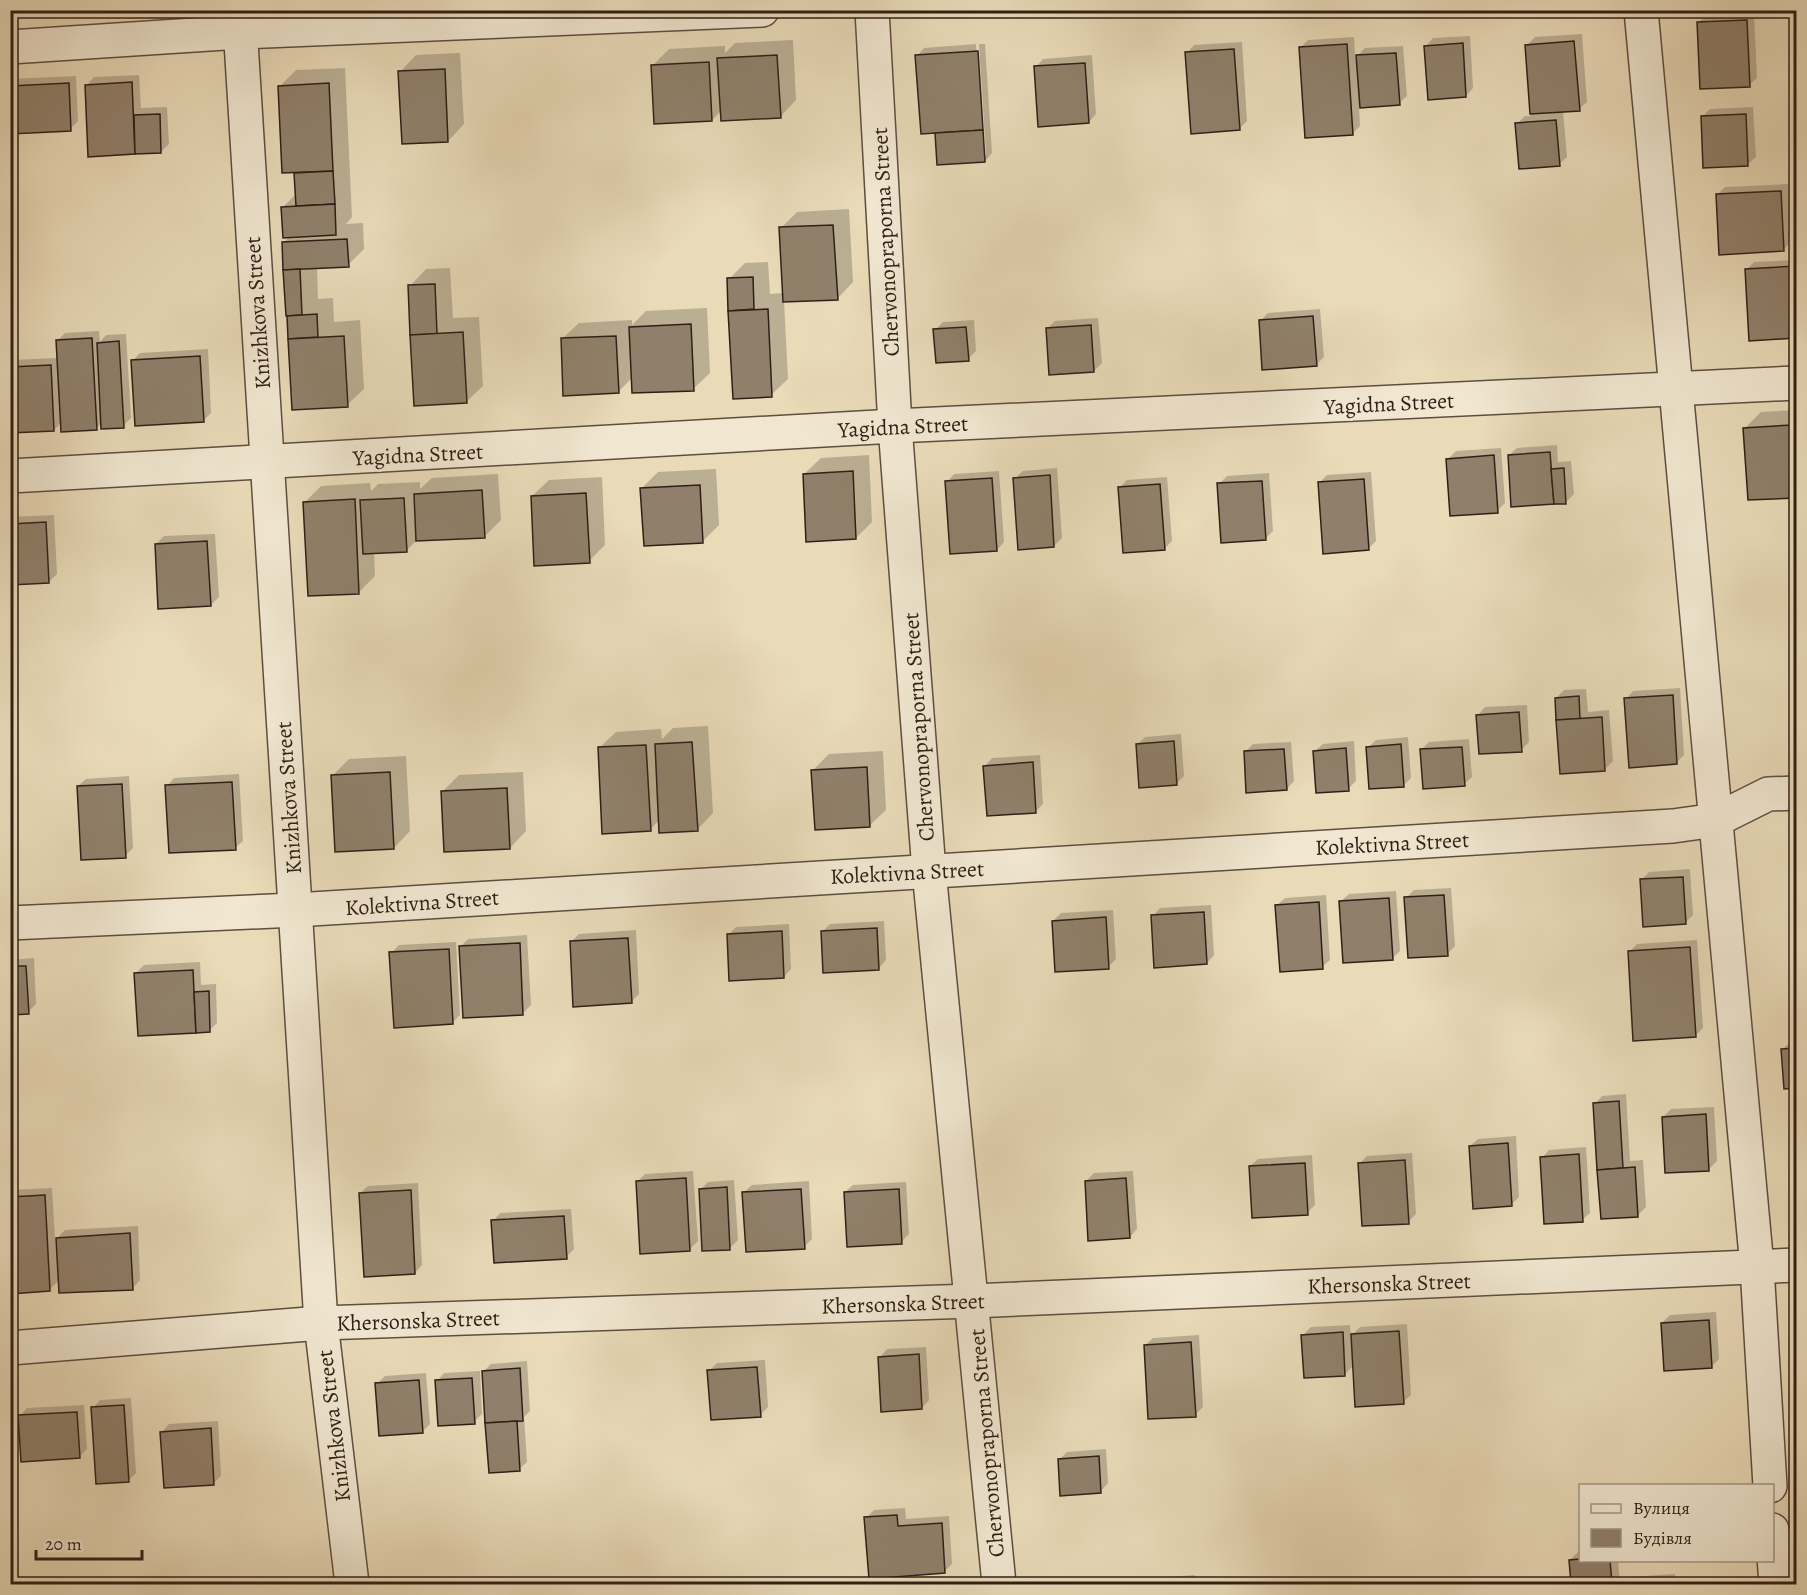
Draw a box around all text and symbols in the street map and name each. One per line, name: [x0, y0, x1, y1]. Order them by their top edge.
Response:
street label: Chervonopraporna Street: [865, 127, 907, 357]
street label: Knizhkova Street: [238, 235, 278, 390]
street label: Yagidna Street: [1322, 386, 1455, 422]
street label: Yagidna Street: [836, 409, 969, 445]
street label: Yagidna Street: [351, 437, 484, 473]
street label: Chervonopraporna Street: [896, 611, 942, 842]
street label: Knizhkova Street: [269, 720, 309, 875]
street label: Kolektivna Street: [1314, 825, 1470, 863]
street label: Kolektivna Street: [829, 854, 985, 892]
street label: Kolektivna Street: [344, 883, 500, 923]
street label: Khersonska Street: [1307, 1266, 1471, 1302]
street label: Khersonska Street: [821, 1286, 985, 1322]
street label: Khersonska Street: [336, 1303, 500, 1339]
street label: Chervonopraporna Street: [962, 1327, 1012, 1558]
street label: Knizhkova Street: [310, 1348, 358, 1504]
legend: [1579, 1484, 1774, 1562]
text: Вулиця: [1633, 1496, 1690, 1520]
scale bar: [36, 1523, 142, 1561]
text: Будівля: [1633, 1526, 1692, 1550]
text: 20 m: [45, 1532, 82, 1556]

